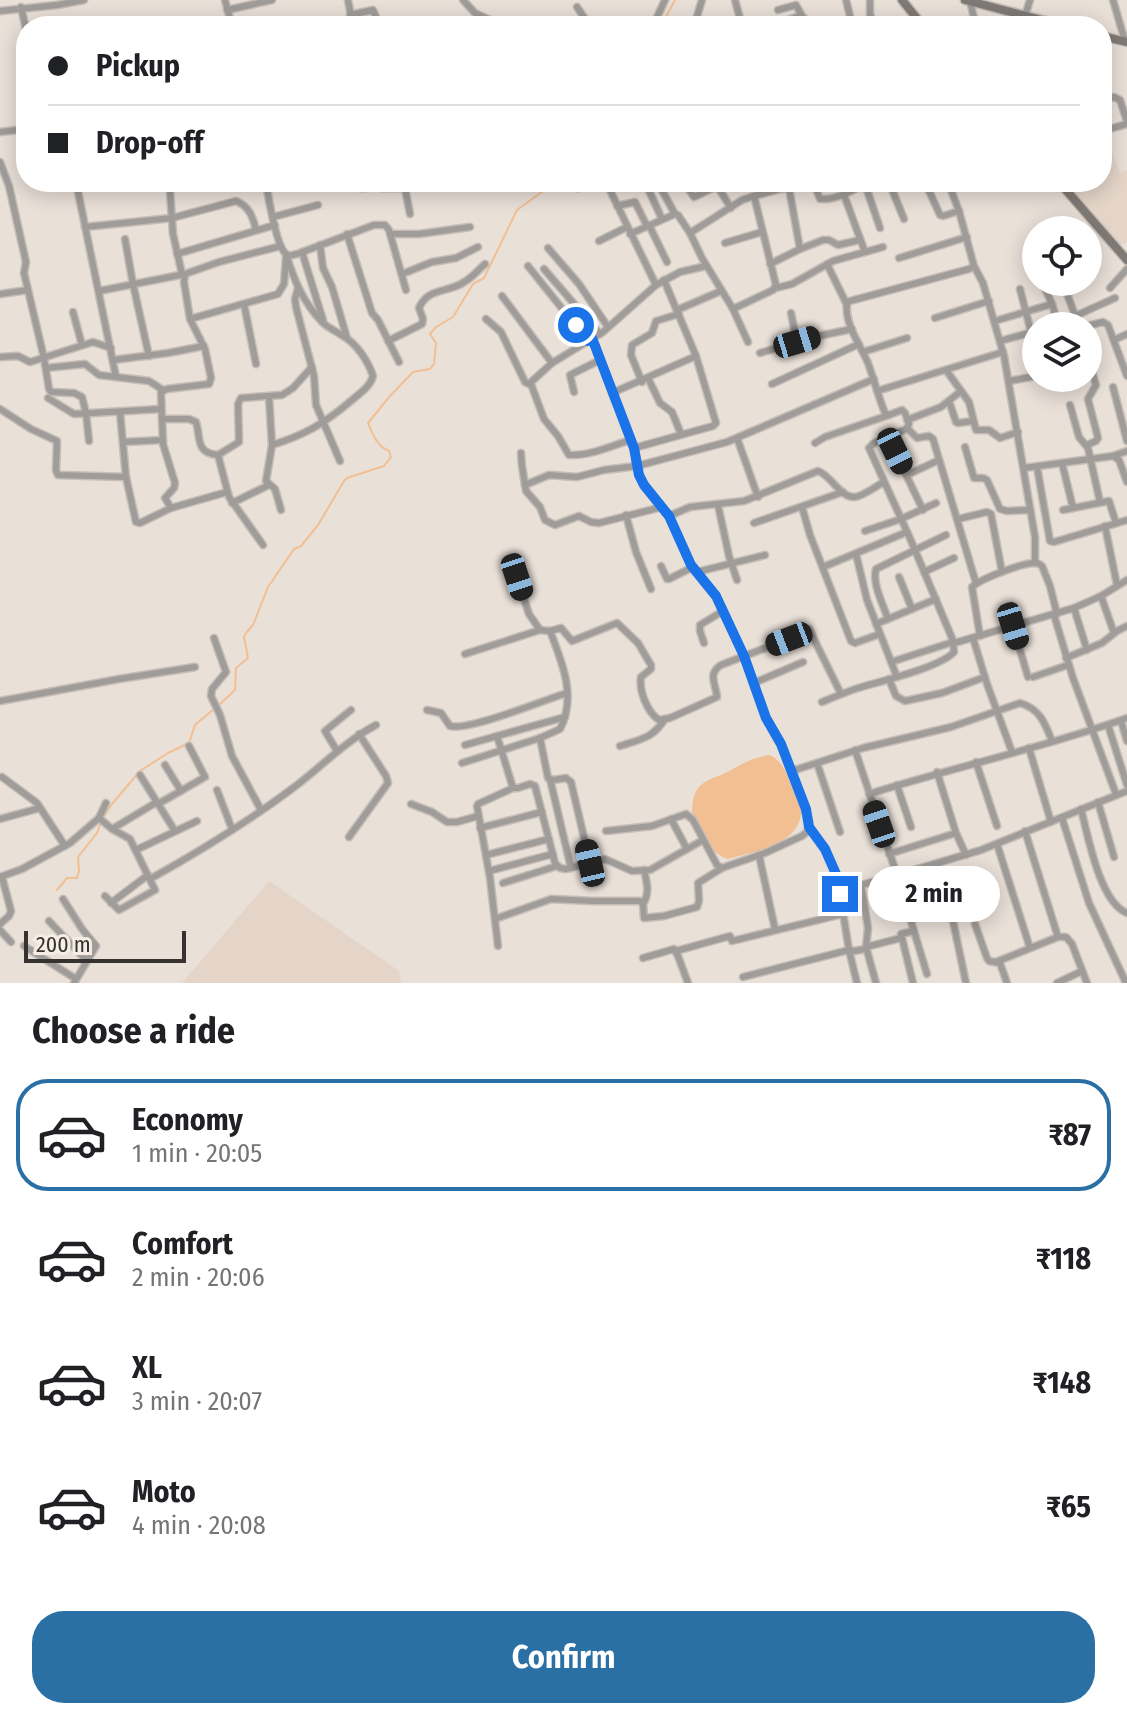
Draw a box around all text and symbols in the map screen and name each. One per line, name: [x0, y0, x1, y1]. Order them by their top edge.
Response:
text: Pickup: [96, 48, 180, 84]
text: Drop-off: [96, 125, 203, 161]
map controls: [1022, 216, 1102, 392]
button: locate: [1022, 216, 1102, 296]
route start: [558, 307, 594, 343]
button: layers: [1022, 312, 1102, 392]
car: [771, 324, 823, 360]
car: [874, 424, 916, 478]
car: [498, 550, 536, 604]
car: [995, 600, 1031, 652]
car: [762, 619, 816, 659]
car: [860, 797, 898, 851]
car: [573, 837, 607, 889]
callout: 2 min: [868, 866, 1000, 922]
route end: [822, 876, 858, 912]
text: 2 min: [905, 878, 963, 909]
scale bar: [24, 927, 186, 963]
text: 200 m: [36, 931, 91, 958]
text: Choose a ride: [32, 1009, 235, 1053]
icon: car: [36, 1099, 108, 1171]
text: Economy: [132, 1102, 243, 1138]
text: ₹87: [1048, 1117, 1091, 1153]
text: 1 min · 20:05: [132, 1138, 262, 1169]
icon: car: [36, 1223, 108, 1295]
text: Comfort: [132, 1226, 233, 1262]
text: ₹118: [1036, 1241, 1091, 1277]
text: 2 min · 20:06: [132, 1262, 265, 1293]
icon: car: [36, 1347, 108, 1419]
text: XL: [132, 1350, 162, 1386]
text: ₹148: [1032, 1365, 1091, 1401]
text: 3 min · 20:07: [132, 1386, 262, 1417]
icon: car: [36, 1471, 108, 1543]
text: Moto: [132, 1474, 196, 1510]
text: ₹65: [1046, 1489, 1091, 1525]
text: 4 min · 20:08: [132, 1510, 266, 1541]
button: Confirm: [32, 1611, 1095, 1703]

